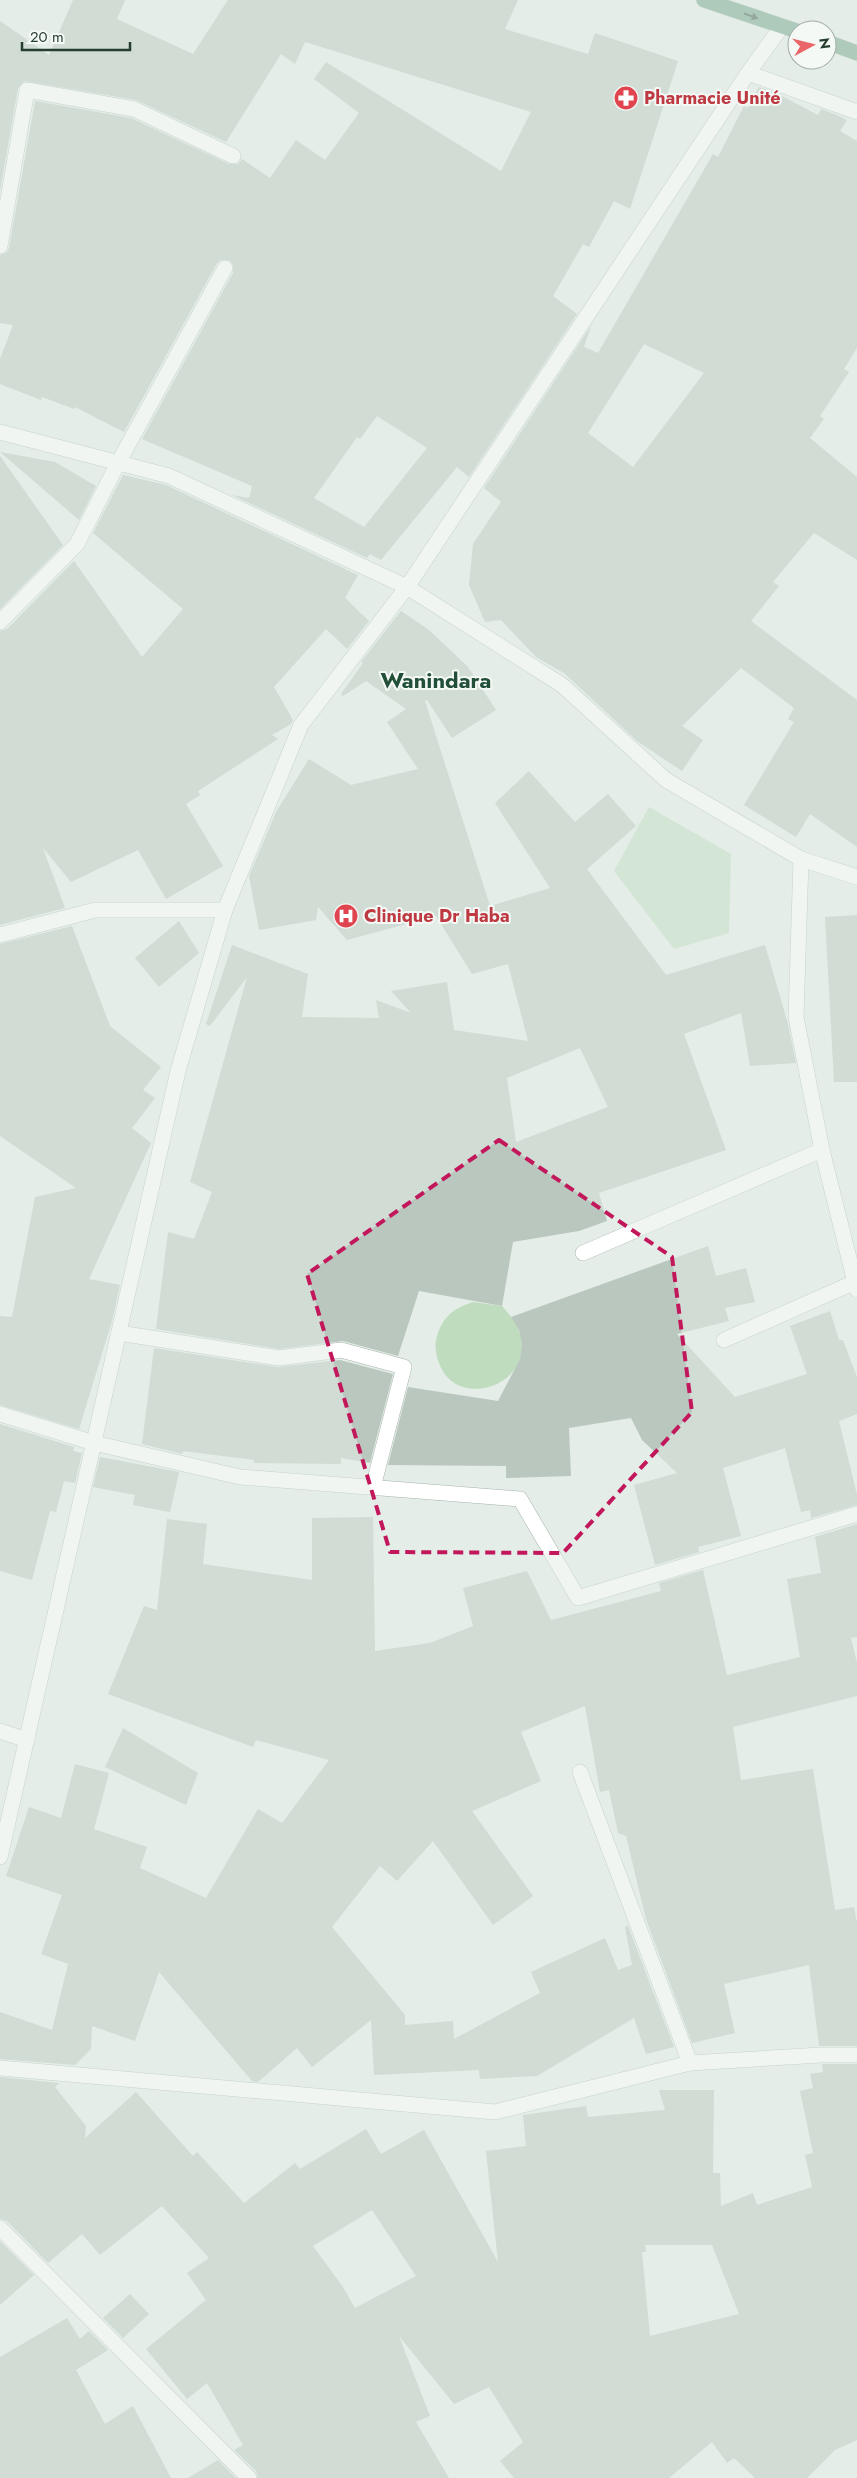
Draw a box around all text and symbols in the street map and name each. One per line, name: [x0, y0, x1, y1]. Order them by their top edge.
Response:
one-way arrow: [743, 12, 758, 20]
scale bar: [22, 20, 130, 52]
north arrow: [787, 20, 837, 70]
text: 20 m: [30, 26, 64, 48]
text: N: [814, 37, 836, 50]
pharmacy icon: Pharmacie Unité: [613, 85, 639, 111]
place label: Pharmacie Unité: [644, 85, 781, 111]
district label: Wanindara: [381, 664, 491, 696]
hospital icon: Clinique Dr Haba: [333, 903, 359, 929]
place label: Clinique Dr Haba: [364, 903, 510, 929]

